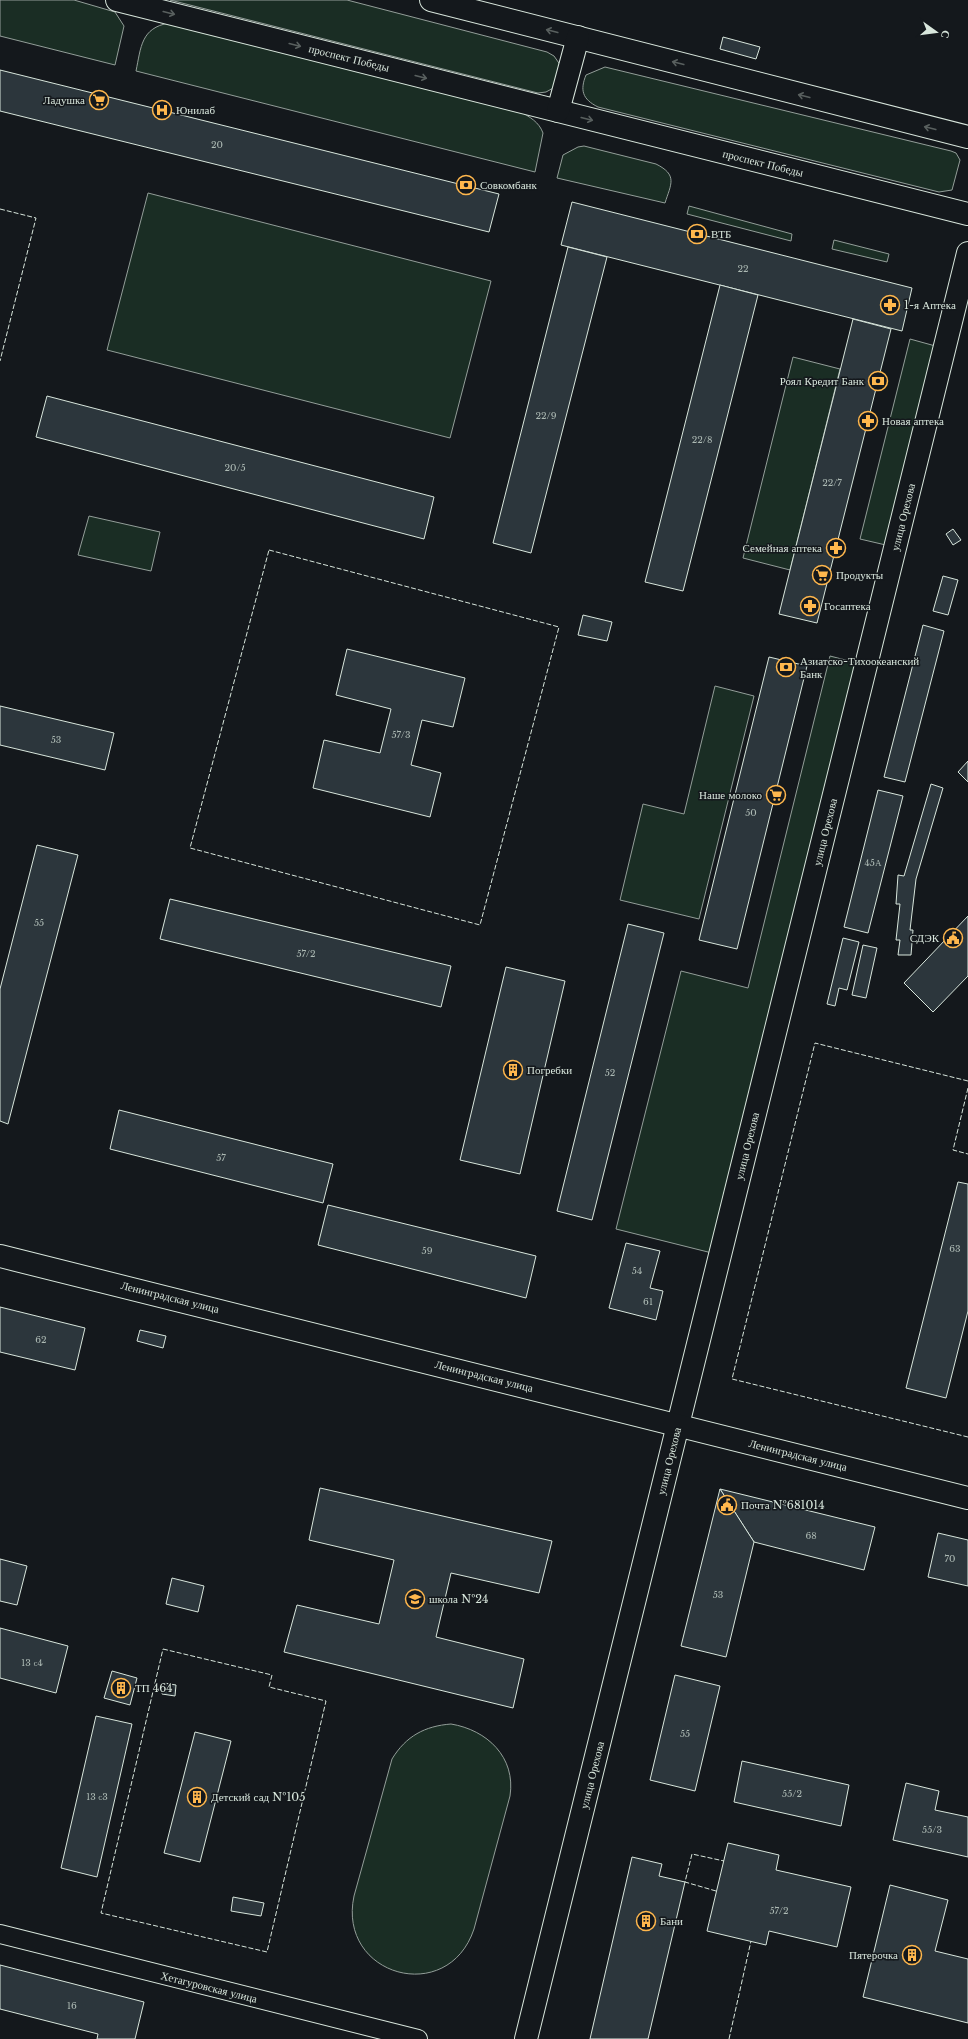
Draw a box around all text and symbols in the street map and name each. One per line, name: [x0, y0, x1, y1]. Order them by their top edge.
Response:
one-way arrow: [162, 10, 175, 17]
north arrow: [916, 12, 956, 52]
one-way arrow: [546, 27, 559, 34]
text: С: [938, 29, 953, 40]
street label: проспект Победы: [307, 41, 391, 75]
one-way arrow: [288, 42, 301, 49]
one-way arrow: [672, 59, 685, 67]
one-way arrow: [414, 73, 427, 81]
supermarket icon: Ладушка: [88, 89, 110, 111]
one-way arrow: [798, 91, 811, 99]
place label: Ладушка: [43, 93, 85, 107]
hospital icon: Юнилаб: [151, 99, 173, 121]
place label: Юнилаб: [176, 103, 215, 117]
one-way arrow: [581, 115, 594, 123]
one-way arrow: [924, 124, 937, 131]
house number: 20: [211, 139, 223, 150]
street label: проспект Победы: [721, 146, 805, 180]
bank icon: Совкомбанк: [455, 174, 477, 196]
place label: Совкомбанк: [480, 178, 537, 192]
bank icon: ВТБ: [686, 223, 708, 245]
place label: ВТБ: [711, 227, 731, 241]
house number: 22: [737, 263, 749, 274]
pharmacy icon: 1-я Аптека: [879, 294, 901, 316]
place label: 1-я Аптека: [904, 298, 956, 312]
bank icon: Роял Кредит Банк: [867, 370, 889, 392]
place label: Роял Кредит Банк: [780, 374, 865, 388]
house number: 22/9: [535, 410, 557, 421]
pharmacy icon: Новая аптека: [857, 410, 879, 432]
place label: Новая аптека: [882, 414, 944, 428]
house number: 22/8: [692, 434, 712, 445]
house number: 20/5: [224, 462, 246, 473]
house number: 22/7: [822, 477, 842, 488]
street label: улица Орехова: [888, 482, 918, 552]
pharmacy icon: Семейная аптека: [825, 537, 847, 559]
place label: Семейная аптека: [743, 541, 822, 555]
supermarket icon: Продукты: [811, 564, 833, 586]
place label: Продукты: [836, 568, 884, 582]
pharmacy icon: Госаптека: [799, 595, 821, 617]
place label: Госаптека: [824, 599, 871, 613]
place label: Азиатско-Тихоокеанский Банк: [800, 654, 919, 681]
bank icon: Азиатско-Тихоокеанский Банк: [775, 656, 797, 678]
house number: 57/3: [391, 729, 411, 740]
house number: 53: [51, 734, 61, 745]
supermarket icon: Наше молоко: [765, 784, 787, 806]
place label: Наше молоко: [699, 788, 762, 802]
street label: улица Орехова: [810, 797, 840, 867]
house number: 50: [745, 807, 757, 818]
house number: 45А: [865, 857, 882, 868]
house number: 55: [34, 917, 44, 928]
public building icon: СДЭК: [942, 927, 964, 949]
place label: СДЭК: [910, 931, 940, 945]
house number: 57/2: [296, 948, 316, 959]
building icon: Погребки: [502, 1059, 524, 1081]
place label: Погребки: [527, 1063, 572, 1077]
house number: 52: [605, 1067, 615, 1078]
street label: улица Орехова: [732, 1111, 762, 1181]
house number: 57: [216, 1152, 226, 1163]
house number: 63: [949, 1243, 961, 1254]
house number: 59: [422, 1245, 433, 1256]
house number: 54: [632, 1265, 642, 1276]
street label: Ленинградская улица: [119, 1278, 221, 1316]
house number: 61: [643, 1296, 653, 1307]
house number: 62: [35, 1334, 47, 1345]
street label: Ленинградская улица: [433, 1357, 535, 1395]
street label: улица Орехова: [654, 1426, 684, 1496]
street label: Ленинградская улица: [747, 1436, 849, 1474]
public building icon: Почта №681014: [716, 1494, 738, 1516]
place label: Почта №681014: [741, 1498, 825, 1512]
house number: 68: [805, 1530, 817, 1541]
house number: 70: [945, 1553, 955, 1564]
school or university icon: школа №24: [404, 1588, 426, 1610]
house number: 53: [713, 1589, 723, 1600]
place label: школа №24: [429, 1592, 489, 1606]
house number: 13 с4: [21, 1657, 43, 1668]
building icon: ТП 464: [110, 1677, 132, 1699]
place label: ТП 464: [135, 1681, 173, 1695]
house number: 55: [680, 1728, 690, 1739]
street label: улица Орехова: [577, 1740, 607, 1810]
building icon: Детский сад №105: [186, 1786, 208, 1808]
house number: 55/2: [782, 1788, 802, 1799]
place label: Детский сад №105: [211, 1790, 305, 1804]
house number: 13 с3: [86, 1791, 108, 1802]
house number: 55/3: [922, 1824, 942, 1835]
house number: 57/2: [769, 1905, 789, 1916]
building icon: Бани: [635, 1910, 657, 1932]
place label: Бани: [660, 1914, 683, 1928]
building icon: Пятерочка: [901, 1944, 923, 1966]
place label: Пятерочка: [849, 1948, 898, 1962]
street label: Хетагуровская улица: [159, 1968, 259, 2006]
house number: 16: [67, 2000, 77, 2011]

